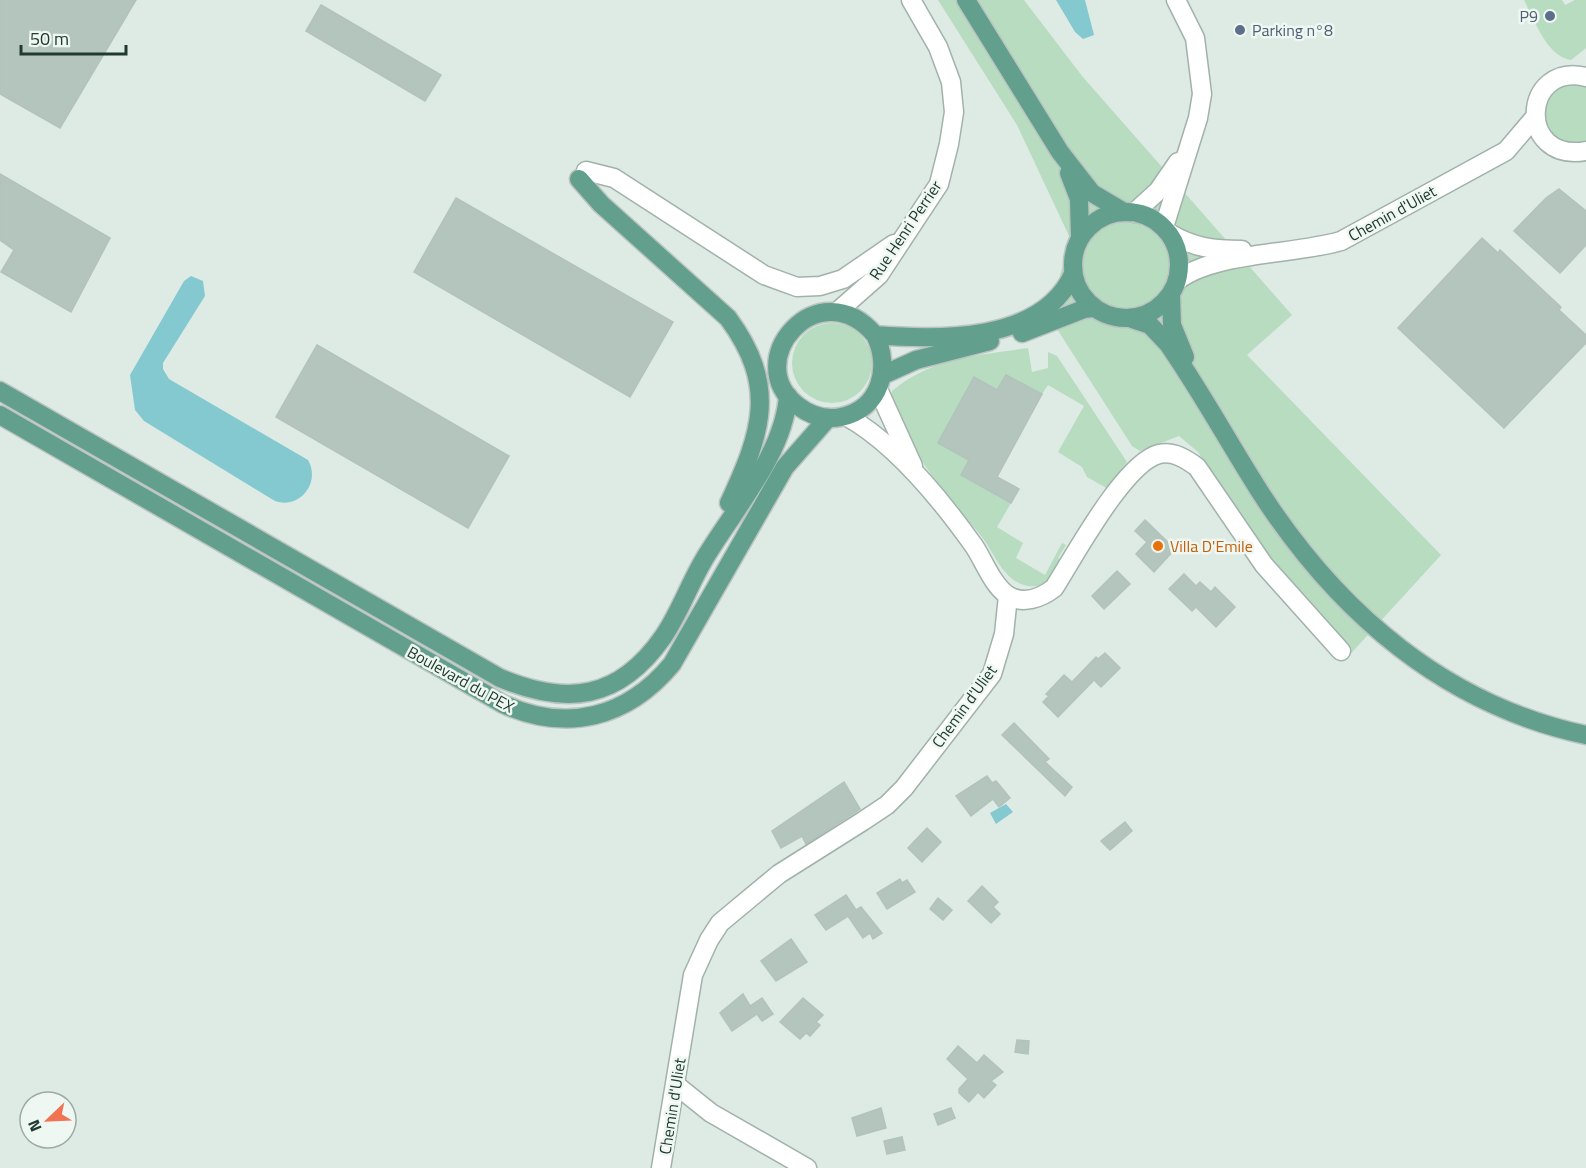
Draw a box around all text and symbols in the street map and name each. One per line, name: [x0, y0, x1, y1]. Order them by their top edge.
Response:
place label: P9: [1520, 4, 1538, 28]
marker: P9: [1543, 9, 1557, 23]
scale bar: [21, 18, 126, 56]
place label: Parking n°8: [1252, 18, 1333, 42]
marker: Parking n°8: [1233, 23, 1247, 37]
text: 50 m: [30, 25, 69, 52]
street label: Rue Henri Perrier: [863, 175, 948, 285]
street label: Chemin d'Uliet: [1344, 179, 1441, 247]
place label: Villa D'Emile: [1170, 534, 1253, 558]
marker: Villa D'Emile: [1151, 539, 1165, 553]
street label: Boulevard du PEX: [403, 640, 519, 718]
street label: Chemin d'Uliet: [926, 659, 1003, 752]
street label: Chemin d'Uliet: [653, 1056, 692, 1156]
north arrow: [18, 1090, 78, 1150]
text: N: [21, 1116, 47, 1136]

